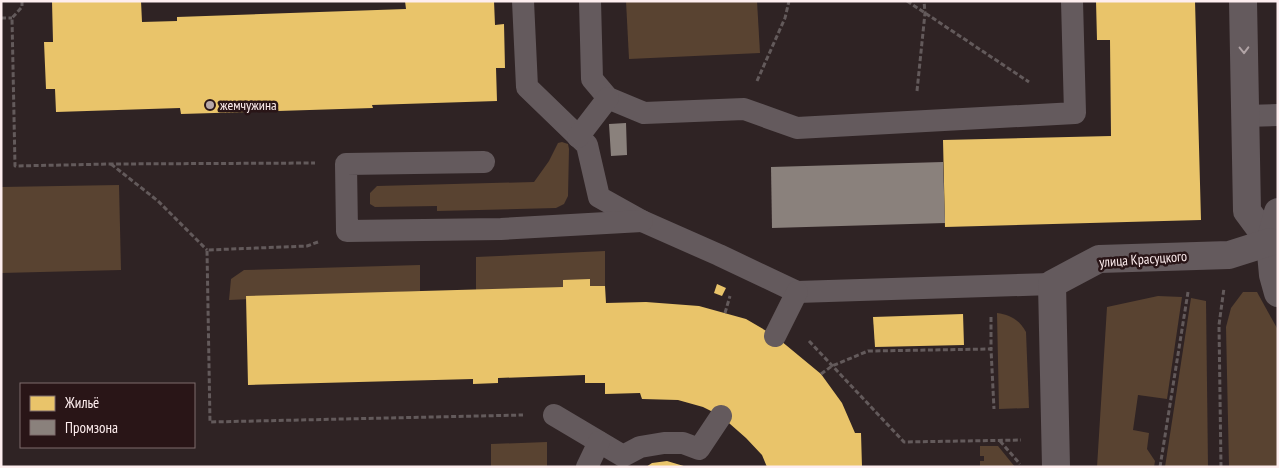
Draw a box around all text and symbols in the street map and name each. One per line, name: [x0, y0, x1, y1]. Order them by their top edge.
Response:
one-way arrow: [1239, 46, 1249, 54]
place label: жемчужина: [220, 96, 277, 114]
marker: жемчужина: [204, 99, 216, 111]
street label: улица Красуцкого: [1099, 247, 1187, 271]
legend: [20, 383, 195, 448]
text: Жильё: [64, 393, 99, 412]
text: Промзона: [65, 418, 118, 437]

